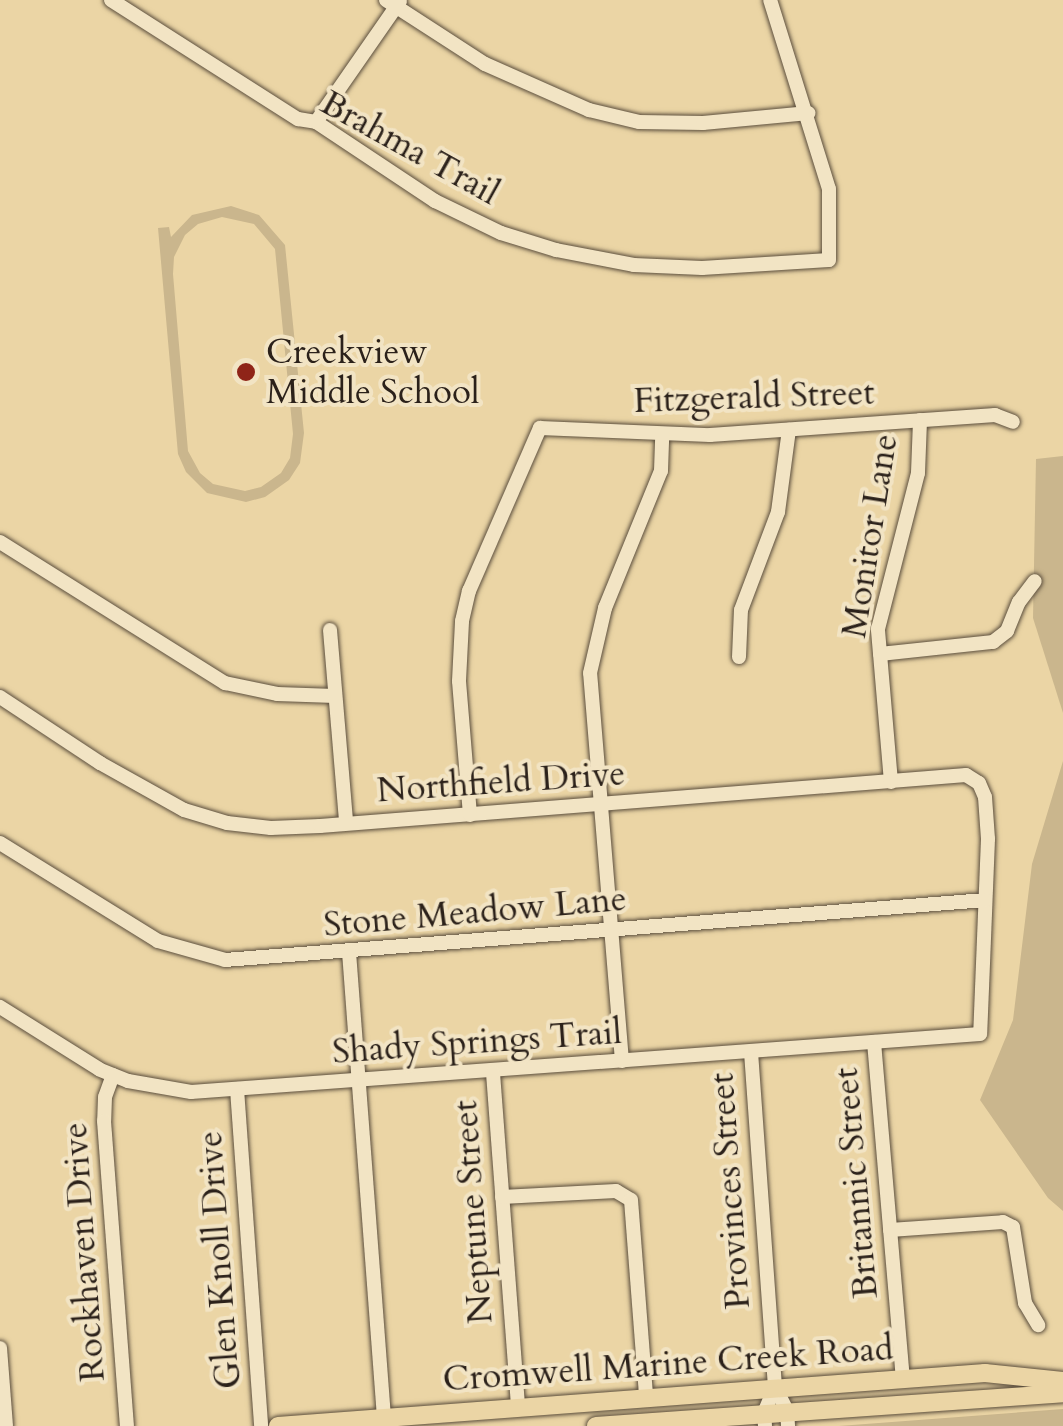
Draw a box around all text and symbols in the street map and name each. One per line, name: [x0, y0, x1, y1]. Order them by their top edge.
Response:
street label: Brahma Trail: [314, 82, 506, 214]
place label: Creekview Middle School: [266, 331, 480, 413]
marker: Creekview Middle School: [235, 361, 257, 383]
street label: Fitzgerald Street: [633, 372, 875, 422]
street label: Monitor Lane: [833, 431, 907, 641]
street label: Northfield Drive: [375, 752, 627, 812]
street label: Stone Meadow Lane: [322, 878, 628, 946]
street label: Shady Springs Trail: [331, 1011, 623, 1073]
street label: Britannic Street: [825, 1066, 887, 1300]
street label: Provinces Street: [701, 1071, 759, 1311]
street label: Neptune Street: [444, 1099, 502, 1325]
street label: Rockhaven Drive: [54, 1121, 114, 1383]
street label: Glen Knoll Drive: [189, 1130, 249, 1390]
street label: Cromwell Marine Creek Road: [441, 1327, 895, 1401]

